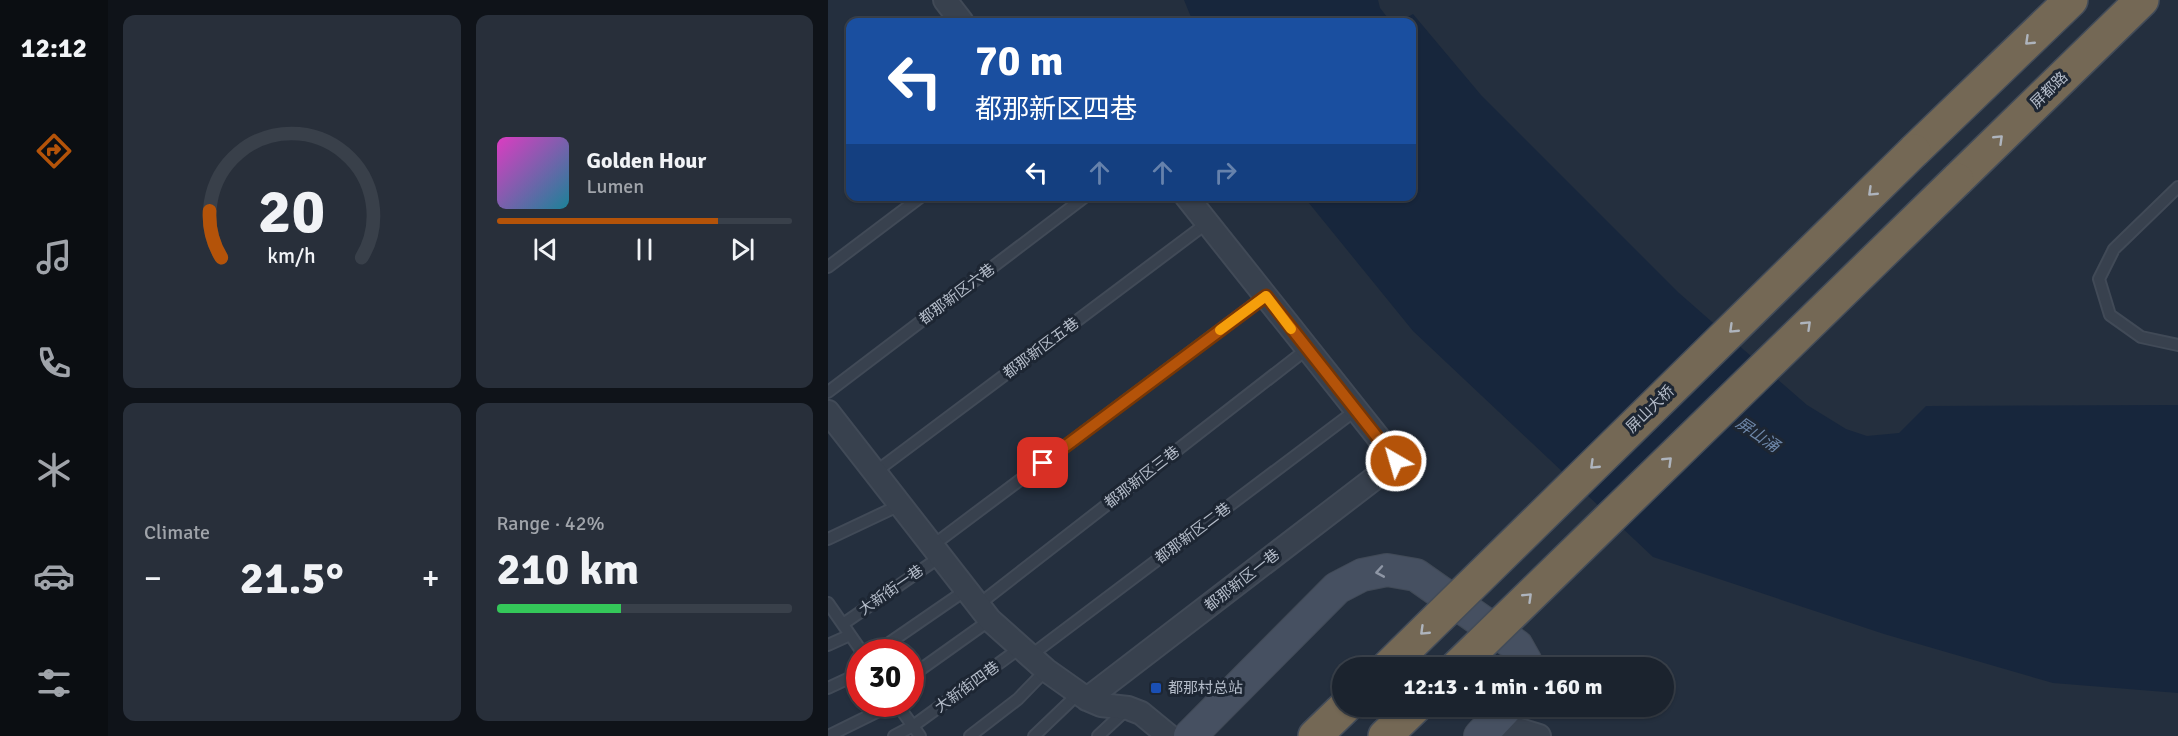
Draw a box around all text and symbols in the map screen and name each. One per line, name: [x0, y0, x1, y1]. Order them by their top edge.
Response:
text: 12:12: [21, 32, 87, 65]
one-way arrow: [2026, 33, 2037, 44]
text: 70 m: [975, 36, 1064, 87]
icon: left: [876, 42, 954, 120]
street label: 屏都路: [2027, 68, 2071, 112]
text: 都那新区四巷: [975, 93, 1137, 126]
icon: directions: [33, 130, 75, 172]
one-way arrow: [1991, 136, 2002, 147]
text: Golden Hour: [587, 147, 706, 174]
icon: left: [1020, 156, 1053, 189]
icon: ahead: [1083, 156, 1116, 189]
icon: ahead: [1146, 156, 1179, 189]
icon: right: [1209, 156, 1242, 189]
text: 20: [258, 174, 325, 251]
text: Lumen: [587, 174, 644, 199]
one-way arrow: [1869, 185, 1880, 196]
icon: previous: [529, 233, 562, 266]
icon: pause: [628, 233, 661, 266]
icon: next: [726, 233, 759, 266]
icon: music: [33, 236, 75, 278]
text: km/h: [267, 244, 316, 270]
street label: 都那新区六巷: [916, 260, 998, 328]
street label: 都那新区五巷: [1000, 314, 1082, 382]
one-way arrow: [1729, 321, 1740, 332]
one-way arrow: [1800, 322, 1811, 333]
icon: phone: [33, 342, 75, 384]
street label: 屏山大桥: [1622, 382, 1678, 436]
water label: 屏山涌: [1732, 413, 1785, 458]
position arrow: [1364, 429, 1428, 493]
pin: [1017, 437, 1068, 488]
street label: 都那新区三巷: [1101, 442, 1183, 512]
icon: arrive: [1026, 446, 1059, 479]
icon: climate: [33, 449, 75, 491]
one-way arrow: [1590, 458, 1600, 469]
one-way arrow: [1660, 458, 1671, 469]
street label: 都那新区二巷: [1152, 499, 1234, 567]
text: Range · 42%: [497, 511, 605, 536]
text: Climate: [144, 520, 210, 545]
text: 210 km: [497, 542, 639, 597]
street label: 都那新区一巷: [1201, 545, 1283, 615]
text: 21.5°: [240, 551, 344, 606]
icon: car: [33, 555, 75, 597]
text: −: [144, 558, 162, 599]
text: +: [422, 558, 439, 599]
street label: 大新街一巷: [855, 561, 927, 619]
one-way arrow: [1375, 565, 1385, 578]
one-way arrow: [1520, 594, 1531, 605]
one-way arrow: [1421, 623, 1432, 634]
speed limit sign: 30: [846, 639, 924, 717]
street label: 大新街四巷: [931, 658, 1003, 716]
icon: filters: [33, 662, 75, 704]
text: 12:13 · 1 min · 160 m: [1403, 673, 1603, 700]
place label: 都那村总站: [1168, 679, 1243, 697]
marker: 都那村总站: [1149, 681, 1163, 695]

